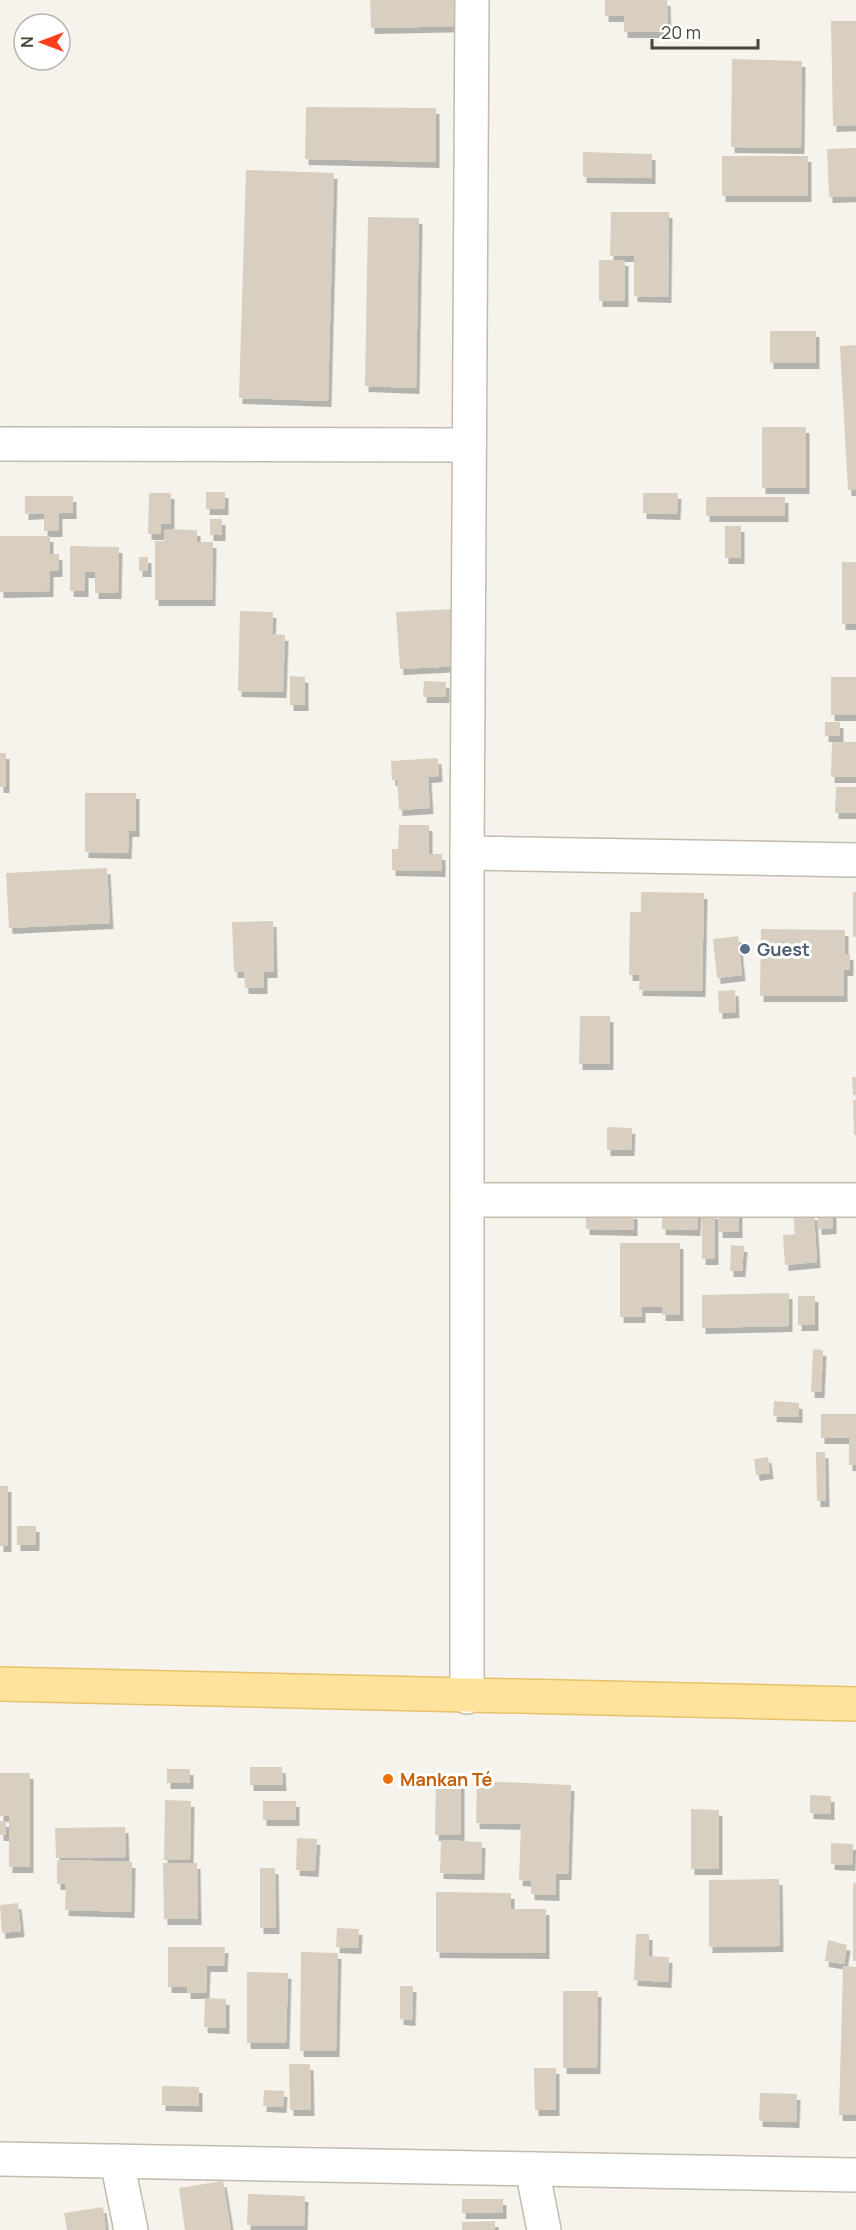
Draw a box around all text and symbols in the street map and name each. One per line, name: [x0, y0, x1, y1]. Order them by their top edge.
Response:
north arrow: [12, 12, 72, 72]
scale bar: [652, 12, 758, 50]
text: 20 m: [661, 20, 701, 44]
text: N: [16, 36, 38, 48]
place label: Guest: [757, 937, 810, 961]
marker: Guest: [738, 942, 752, 956]
place label: Mankan Té: [400, 1767, 493, 1791]
marker: Mankan Té: [381, 1772, 395, 1786]

